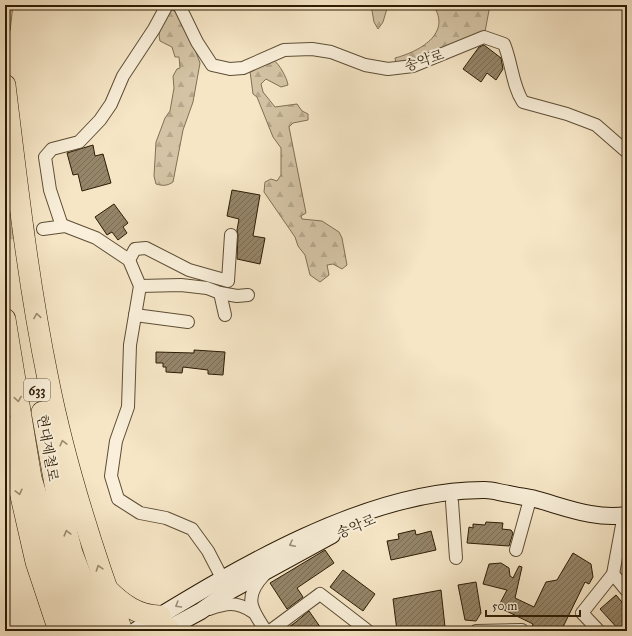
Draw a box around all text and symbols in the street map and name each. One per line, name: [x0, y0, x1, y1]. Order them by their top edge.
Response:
street label: 송악로: [402, 46, 447, 75]
one-way arrow: [33, 313, 42, 319]
road number: 633: [24, 379, 50, 401]
one-way arrow: [13, 396, 22, 402]
street label: 현대제철로: [33, 413, 62, 483]
one-way arrow: [59, 440, 67, 446]
one-way arrow: [14, 488, 23, 495]
street label: 송악로: [334, 511, 379, 542]
one-way arrow: [63, 530, 72, 537]
one-way arrow: [289, 539, 296, 546]
one-way arrow: [96, 565, 104, 572]
scale bar: [486, 592, 580, 618]
text: 50 m: [492, 599, 517, 613]
one-way arrow: [175, 600, 182, 608]

